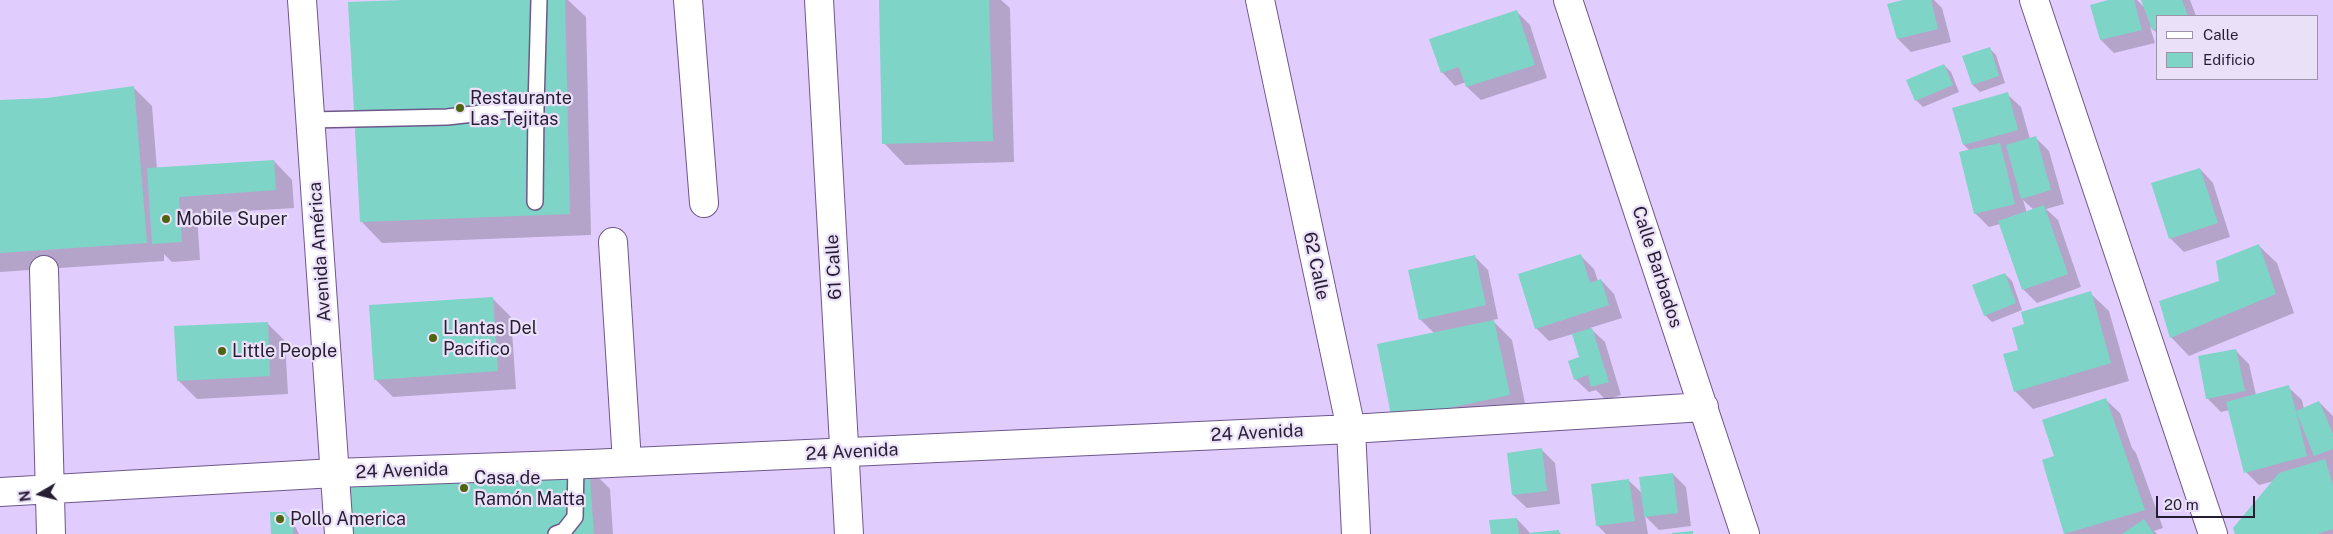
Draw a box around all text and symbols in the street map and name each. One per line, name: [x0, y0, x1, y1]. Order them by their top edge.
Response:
legend: [2156, 15, 2318, 80]
text: Calle: [2203, 26, 2239, 43]
text: Edificio: [2203, 51, 2255, 68]
place label: Restaurante Las Tejitas: [470, 87, 572, 130]
marker: Restaurante Las Tejitas: [454, 102, 466, 114]
street label: Avenida América: [304, 181, 336, 323]
street label: Calle Barbados: [1627, 203, 1687, 331]
place label: Mobile Super: [176, 208, 287, 230]
marker: Mobile Super: [160, 213, 172, 225]
street label: 62 Calle: [1298, 230, 1334, 302]
street label: 61 Calle: [822, 234, 846, 300]
place label: Llantas Del Pacifico: [443, 317, 537, 359]
marker: Llantas Del Pacifico: [427, 332, 439, 344]
place label: Little People: [232, 340, 337, 362]
marker: Little People: [216, 345, 228, 357]
street label: 24 Avenida: [1210, 420, 1304, 446]
street label: 24 Avenida: [805, 439, 899, 465]
street label: 24 Avenida: [355, 459, 449, 483]
place label: Casa de Ramón Matta: [474, 467, 585, 509]
north arrow: [15, 469, 65, 519]
marker: Casa de Ramón Matta: [458, 482, 470, 494]
scale bar: [2158, 486, 2257, 518]
text: N: [16, 490, 34, 503]
text: 20 m: [2164, 496, 2199, 513]
place label: Pollo America: [290, 508, 406, 530]
marker: Pollo America: [274, 513, 286, 525]

